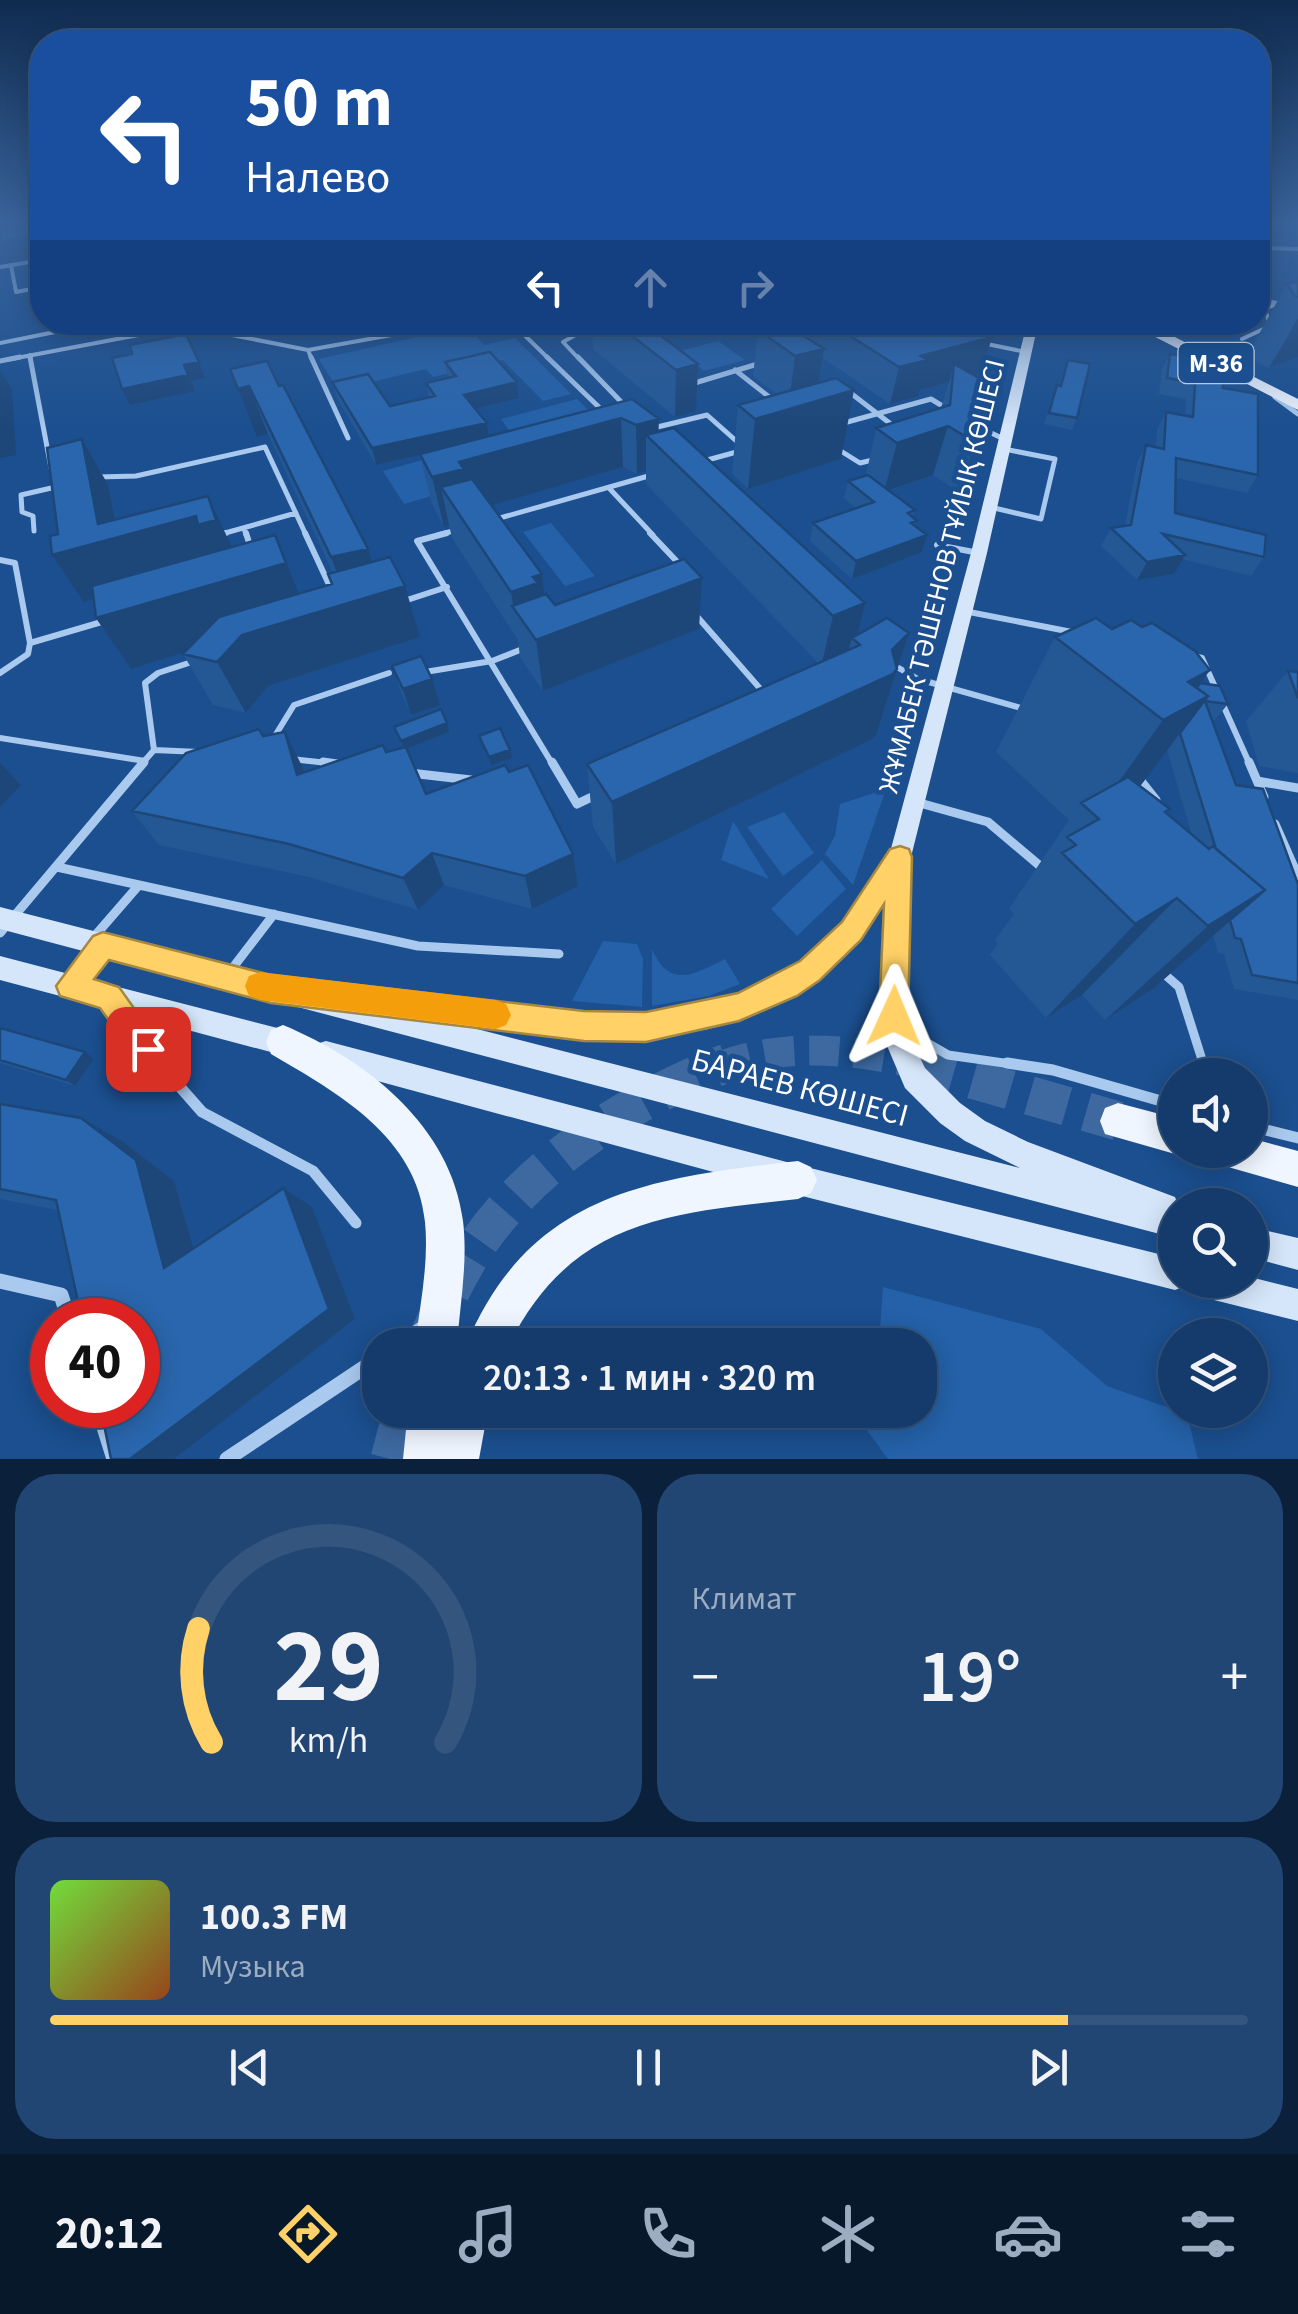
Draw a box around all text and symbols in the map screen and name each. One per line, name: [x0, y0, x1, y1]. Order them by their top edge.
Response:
text: 50 m: [245, 53, 393, 153]
icon: left: [80, 70, 210, 200]
text: Налево: [245, 146, 391, 210]
icon: left: [518, 260, 573, 315]
icon: ahead: [623, 260, 678, 315]
icon: right: [728, 260, 783, 315]
road number: M-36: [1178, 343, 1254, 383]
street label: ЖҰМАБЕК ТӘШЕНОВ ТҰЙЫҚ КӨШЕСІ: [869, 355, 1015, 797]
position arrow: [842, 964, 946, 1068]
pin: [106, 1007, 191, 1092]
icon: arrive: [121, 1022, 176, 1077]
street label: БАРАЕВ КӨШЕСІ: [686, 1037, 913, 1139]
map controls: [1158, 1058, 1268, 1428]
button: sound: [1158, 1058, 1268, 1168]
button: search: [1158, 1188, 1268, 1298]
speed limit sign: 40: [30, 1298, 160, 1428]
button: layers: [1158, 1318, 1268, 1428]
text: 20:13 · 1 мин · 320 m: [483, 1351, 816, 1405]
text: Климат: [692, 1576, 796, 1622]
text: 29: [273, 1594, 383, 1742]
text: 19°: [918, 1624, 1021, 1731]
text: −: [692, 1639, 719, 1717]
text: +: [1221, 1639, 1248, 1717]
text: km/h: [289, 1715, 368, 1766]
text: 100.3 FM: [200, 1890, 348, 1944]
text: Музыка: [200, 1944, 306, 1990]
icon: previous: [222, 2040, 277, 2095]
icon: pause: [621, 2040, 676, 2095]
icon: next: [1021, 2040, 1076, 2095]
icon: directions: [273, 2199, 343, 2269]
icon: music: [453, 2199, 523, 2269]
icon: phone: [633, 2199, 703, 2269]
icon: climate: [813, 2199, 883, 2269]
icon: car: [993, 2199, 1063, 2269]
icon: filters: [1173, 2199, 1243, 2269]
text: 20:12: [55, 2202, 164, 2266]

